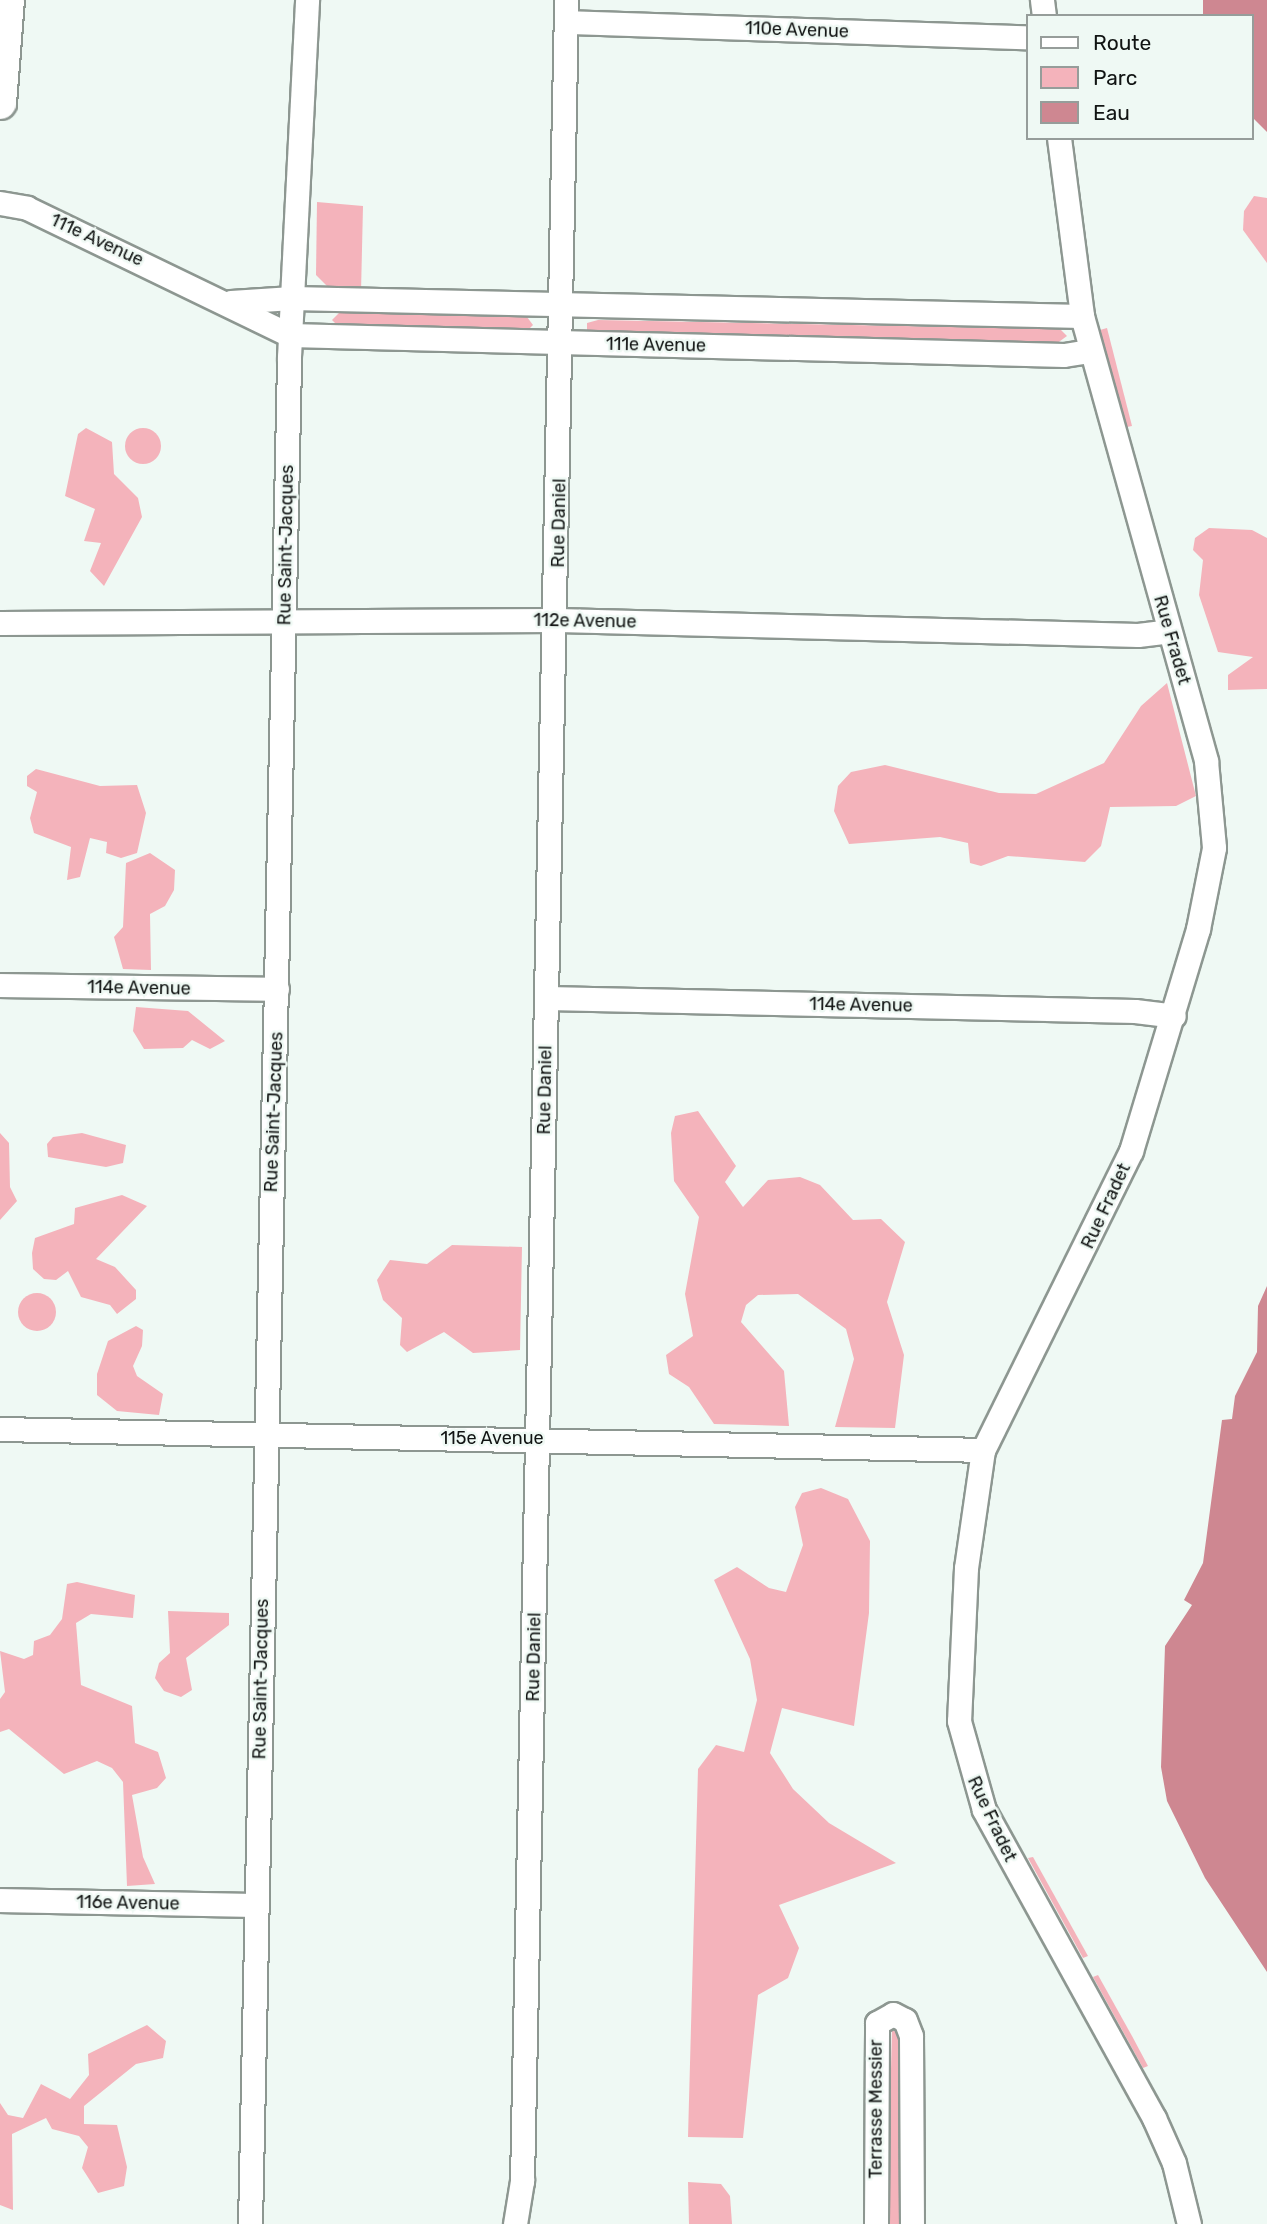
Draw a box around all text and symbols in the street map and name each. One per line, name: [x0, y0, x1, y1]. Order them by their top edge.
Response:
legend: [1026, 14, 1253, 140]
street label: 110e Avenue: [744, 17, 850, 43]
text: Route: [1093, 30, 1151, 55]
text: Parc: [1093, 65, 1137, 90]
text: Eau: [1093, 100, 1130, 125]
street label: 111e Avenue: [47, 209, 147, 271]
street label: 111e Avenue: [605, 333, 707, 357]
street label: Rue Saint-Jacques: [274, 464, 298, 626]
street label: Rue Daniel: [547, 478, 571, 568]
street label: Rue Fradet: [1149, 593, 1195, 687]
street label: 112e Avenue: [533, 609, 637, 633]
street label: 114e Avenue: [87, 976, 191, 1000]
street label: 114e Avenue: [809, 993, 913, 1017]
street label: Rue Saint-Jacques: [260, 1031, 288, 1193]
street label: Rue Daniel: [533, 1045, 557, 1135]
street label: Rue Fradet: [1077, 1160, 1135, 1252]
street label: 115e Avenue: [440, 1427, 544, 1449]
street label: Rue Saint-Jacques: [249, 1598, 273, 1760]
street label: Rue Daniel: [522, 1612, 546, 1702]
street label: Rue Fradet: [963, 1773, 1021, 1865]
street label: 116e Avenue: [76, 1891, 180, 1915]
street label: Terrasse Messier: [865, 2039, 887, 2179]

